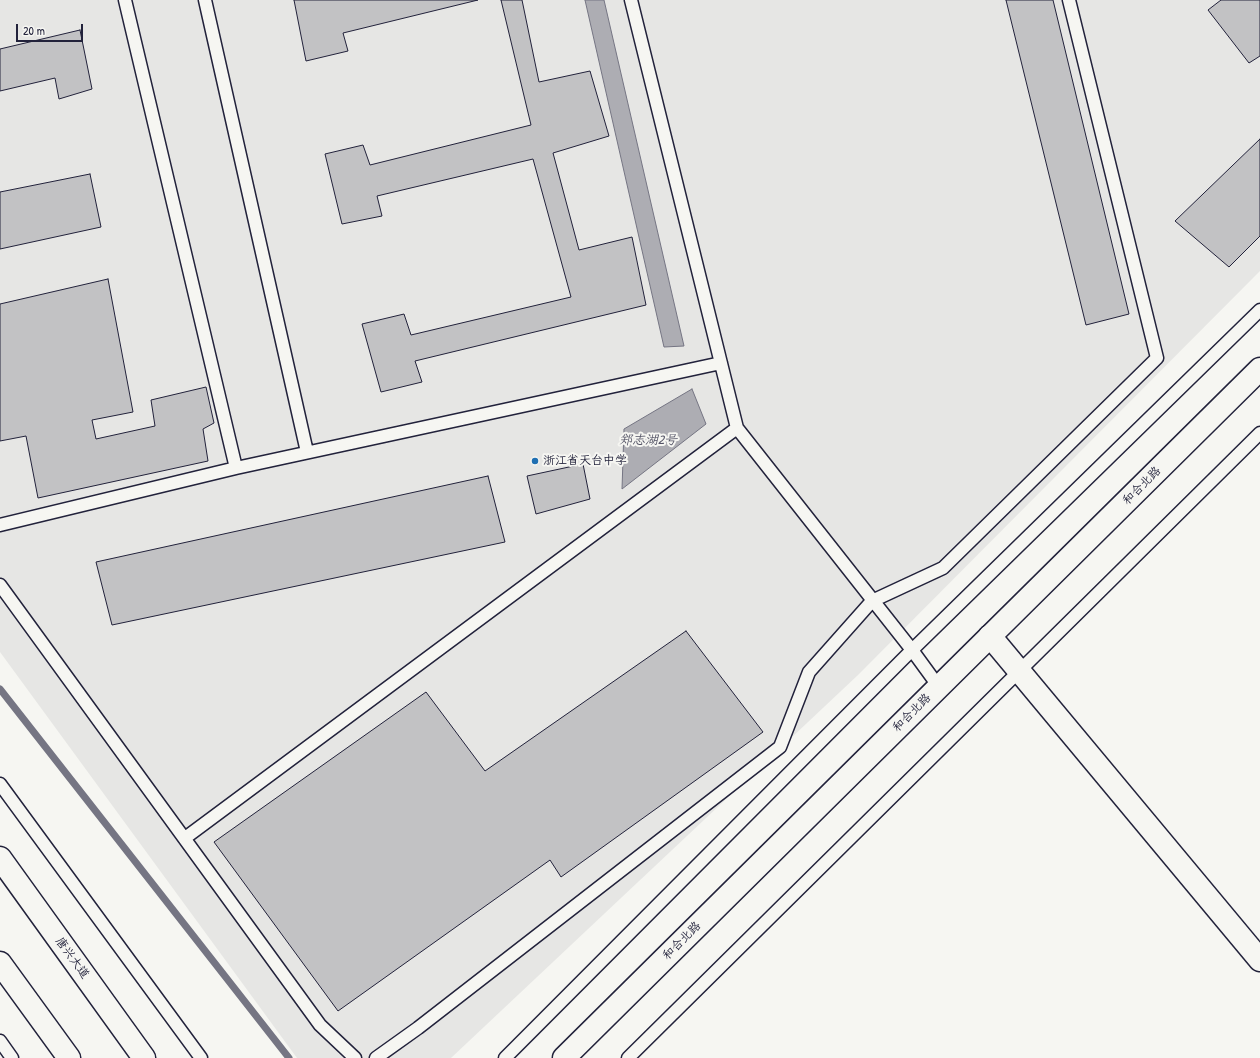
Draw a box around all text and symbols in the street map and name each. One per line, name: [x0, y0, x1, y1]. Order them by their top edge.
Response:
scale bar: [18, 16, 85, 42]
text: 20 m: [23, 22, 45, 39]
water label: 郑志湖2号: [619, 433, 677, 449]
place label: 浙江省天台中学: [543, 454, 627, 468]
marker: 浙江省天台中学: [530, 456, 540, 466]
street label: 和合北路: [1120, 464, 1164, 508]
street label: 和合北路: [890, 691, 934, 735]
street label: 和合北路: [660, 919, 704, 963]
street label: 唐兴大道: [52, 934, 92, 982]

